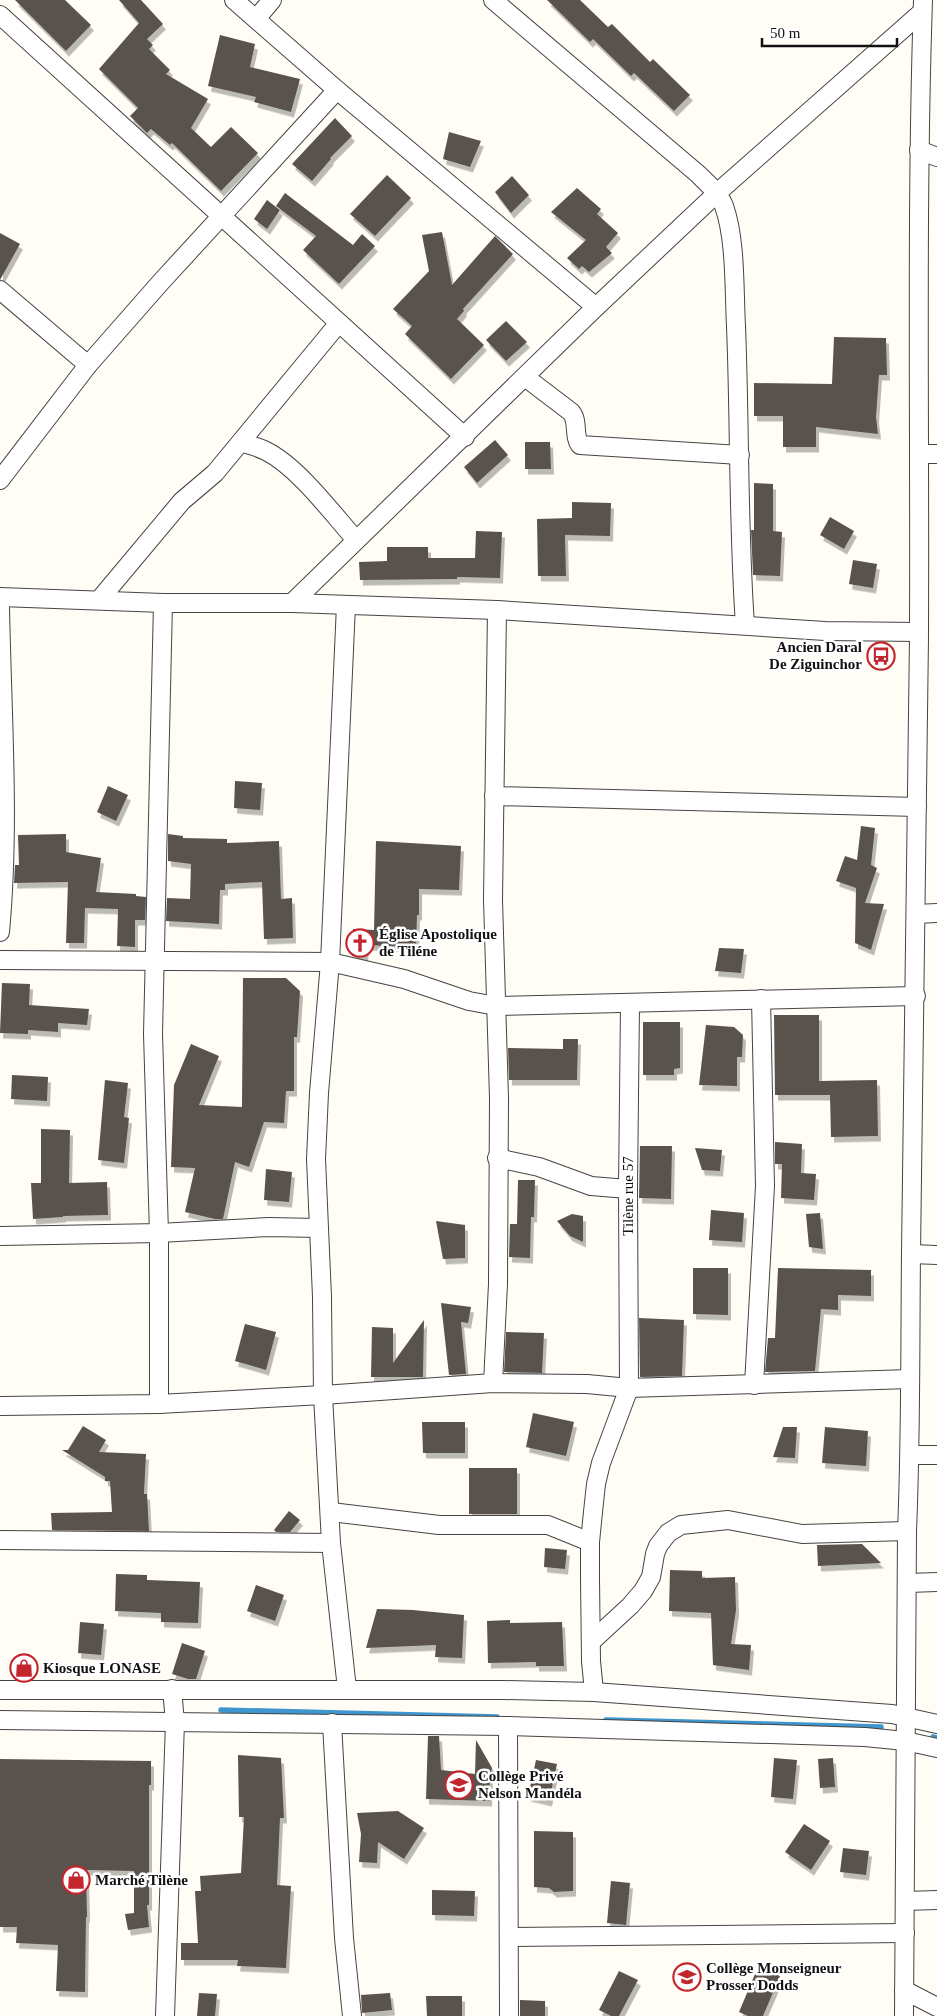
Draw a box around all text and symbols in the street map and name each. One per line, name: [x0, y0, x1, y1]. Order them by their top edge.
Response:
scale bar: [762, 15, 897, 47]
text: 50 m: [770, 25, 801, 41]
place label: Ancien Daral De Ziguinchor: [769, 639, 862, 672]
bus stop icon: Ancien Daral De Ziguinchor: [866, 641, 896, 671]
place label: Église Apostolique de Tiléne: [379, 926, 497, 959]
church icon: Église Apostolique de Tiléne: [345, 928, 375, 958]
street label: Tilène rue 57: [620, 1156, 636, 1236]
shop icon: Kiosque LONASE: [9, 1653, 39, 1683]
place label: Kiosque LONASE: [43, 1660, 161, 1676]
place label: Collège Privé Nelson Mandéla: [478, 1768, 582, 1801]
school or university icon: Collège Privé Nelson Mandéla: [444, 1770, 474, 1800]
shop icon: Marché Tilène: [61, 1865, 91, 1895]
place label: Marché Tilène: [95, 1872, 188, 1888]
place label: Collège Monseigneur Prosser Dodds: [706, 1960, 842, 1993]
school or university icon: Collège Monseigneur Prosser Dodds: [672, 1962, 702, 1992]

